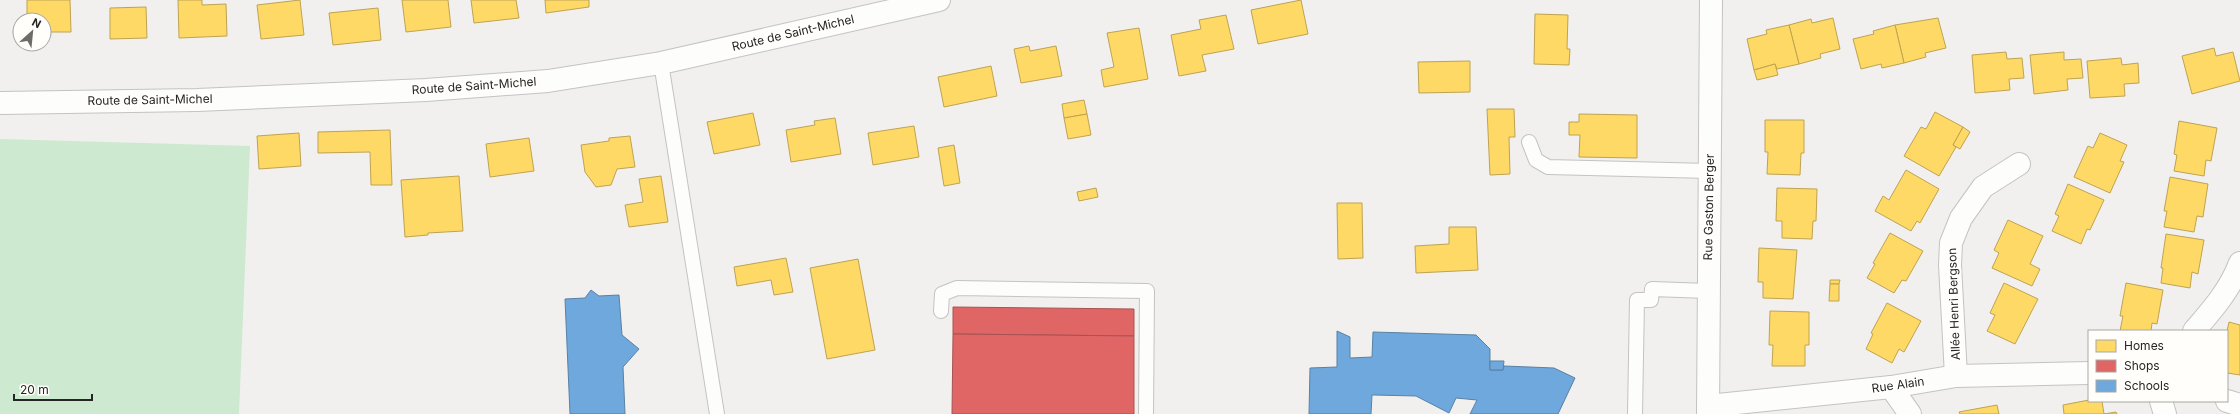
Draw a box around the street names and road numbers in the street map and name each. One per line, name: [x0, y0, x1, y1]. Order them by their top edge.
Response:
street label: Route de Saint-Michel: [730, 11, 855, 54]
street label: Route de Saint-Michel: [411, 74, 537, 97]
street label: Route de Saint-Michel: [87, 91, 213, 108]
street label: Rue Gaston Berger: [1700, 153, 1717, 260]
street label: Allée Henri Bergson: [1944, 247, 1963, 361]
street label: Rue Alain: [1871, 373, 1925, 396]

